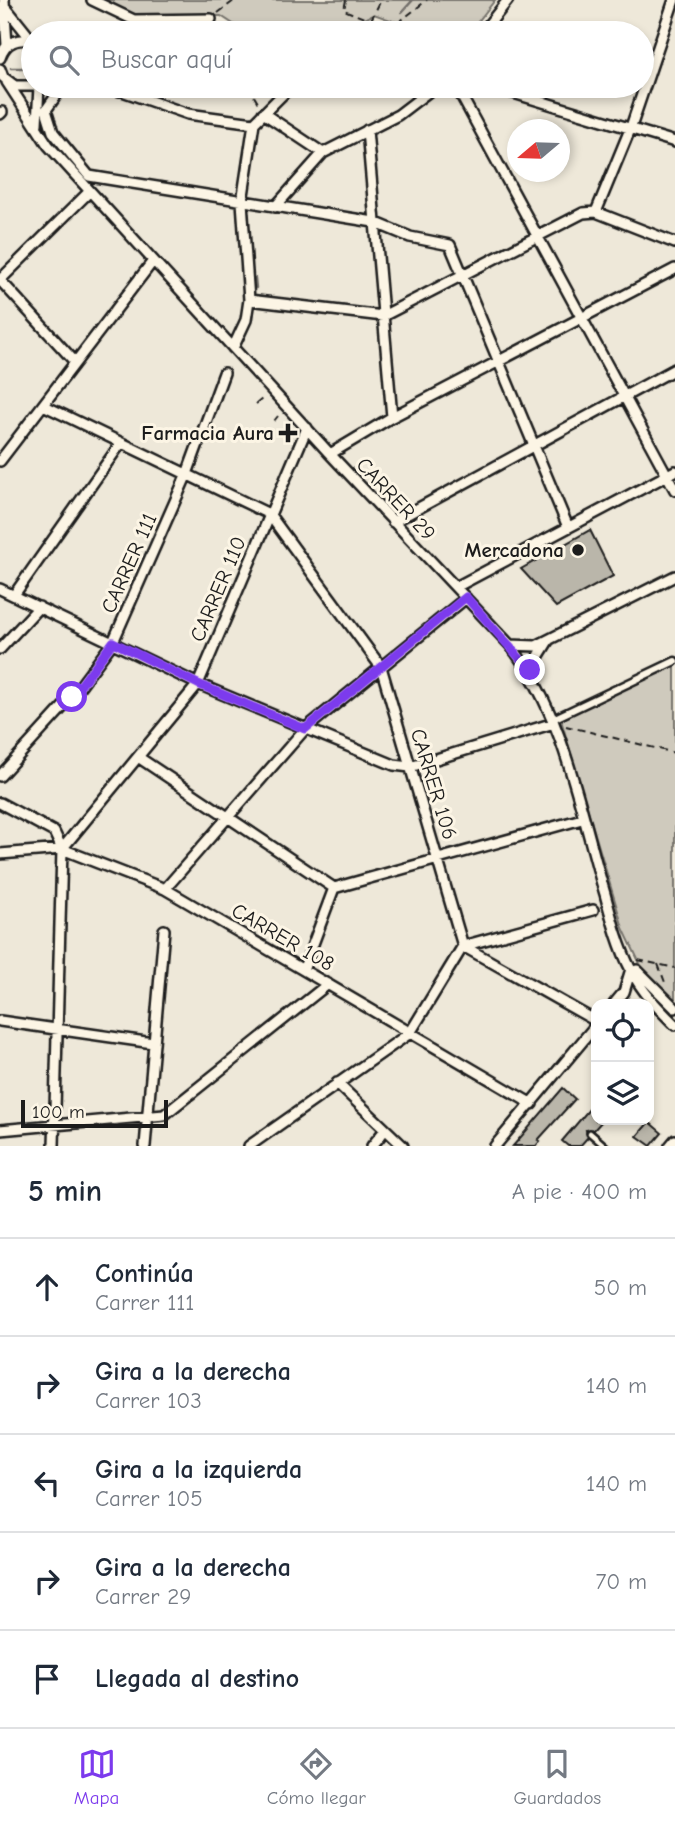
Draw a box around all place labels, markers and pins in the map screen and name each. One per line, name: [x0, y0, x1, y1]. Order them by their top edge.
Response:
place label: Farmacia Aura: [141, 421, 274, 445]
marker: Farmacia Aura: [280, 425, 296, 441]
place label: Mercadona: [465, 538, 564, 562]
marker: Mercadona: [570, 542, 586, 558]

